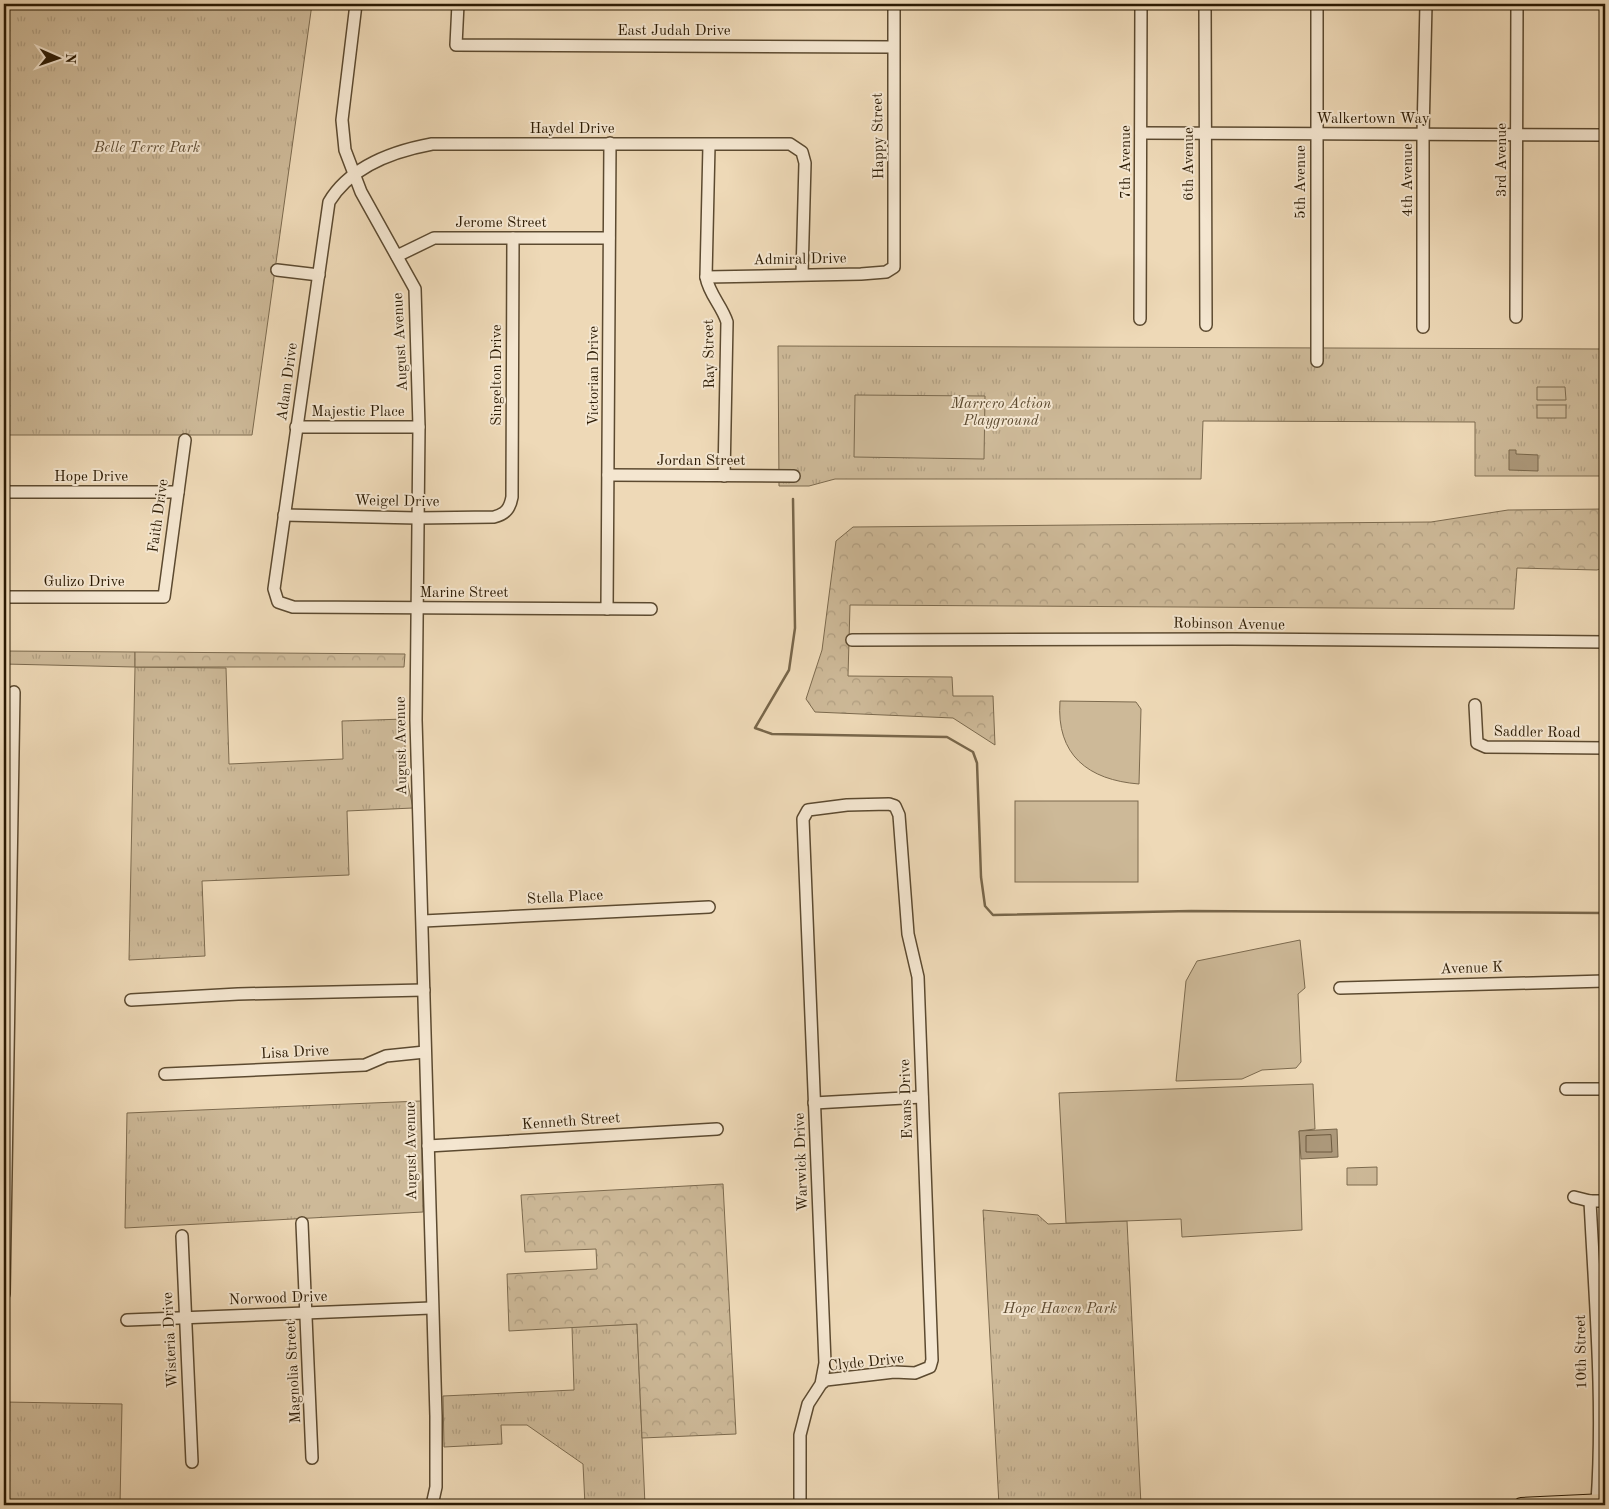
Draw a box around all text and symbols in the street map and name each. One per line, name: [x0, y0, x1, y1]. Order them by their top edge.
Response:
street label: East Judah Drive: [617, 24, 731, 39]
north arrow: [32, 32, 82, 82]
text: N: [63, 53, 77, 64]
street label: Happy Street: [871, 93, 887, 179]
street label: Walkertown Way: [1316, 112, 1430, 127]
street label: Haydel Drive: [529, 122, 615, 137]
street label: 3rd Avenue: [1495, 123, 1510, 197]
street label: 7th Avenue: [1119, 125, 1134, 199]
street label: 6th Avenue: [1182, 127, 1197, 201]
park label: Belle Terre Park: [93, 141, 200, 156]
street label: 4th Avenue: [1401, 143, 1416, 217]
street label: 5th Avenue: [1294, 145, 1309, 219]
street label: Jerome Street: [455, 216, 547, 231]
street label: Admiral Drive: [753, 252, 847, 268]
street label: August Avenue: [391, 292, 411, 392]
street label: Ray Street: [702, 319, 718, 389]
street label: Singelton Drive: [490, 324, 505, 426]
street label: Victorian Drive: [587, 326, 602, 426]
street label: Adam Drive: [275, 342, 301, 422]
park label: Marrero Action Playground: [950, 397, 1052, 429]
street label: Majestic Place: [311, 405, 405, 420]
street label: Jordan Street: [657, 454, 745, 469]
street label: Hope Drive: [54, 470, 128, 485]
street label: Faith Drive: [146, 478, 172, 554]
street label: Weigel Drive: [354, 494, 440, 510]
street label: Gulizo Drive: [43, 575, 125, 590]
street label: Marine Street: [419, 586, 509, 601]
street label: Robinson Avenue: [1173, 617, 1285, 633]
street label: August Avenue: [394, 696, 410, 796]
street label: Saddler Road: [1493, 725, 1581, 741]
street label: Stella Place: [527, 889, 604, 907]
street label: Avenue K: [1440, 960, 1504, 978]
street label: Lisa Drive: [261, 1044, 330, 1062]
street label: Evans Drive: [898, 1059, 916, 1139]
street label: August Avenue: [404, 1101, 420, 1201]
street label: Kenneth Street: [521, 1111, 621, 1133]
street label: Warwick Drive: [793, 1112, 811, 1212]
street label: Norwood Drive: [228, 1290, 328, 1308]
street label: Wisteria Drive: [161, 1292, 181, 1388]
park label: Hope Haven Park: [1002, 1302, 1117, 1317]
street label: 10th Street: [1574, 1314, 1590, 1390]
street label: Magnolia Street: [284, 1320, 304, 1424]
street label: Clyde Drive: [827, 1352, 905, 1374]

